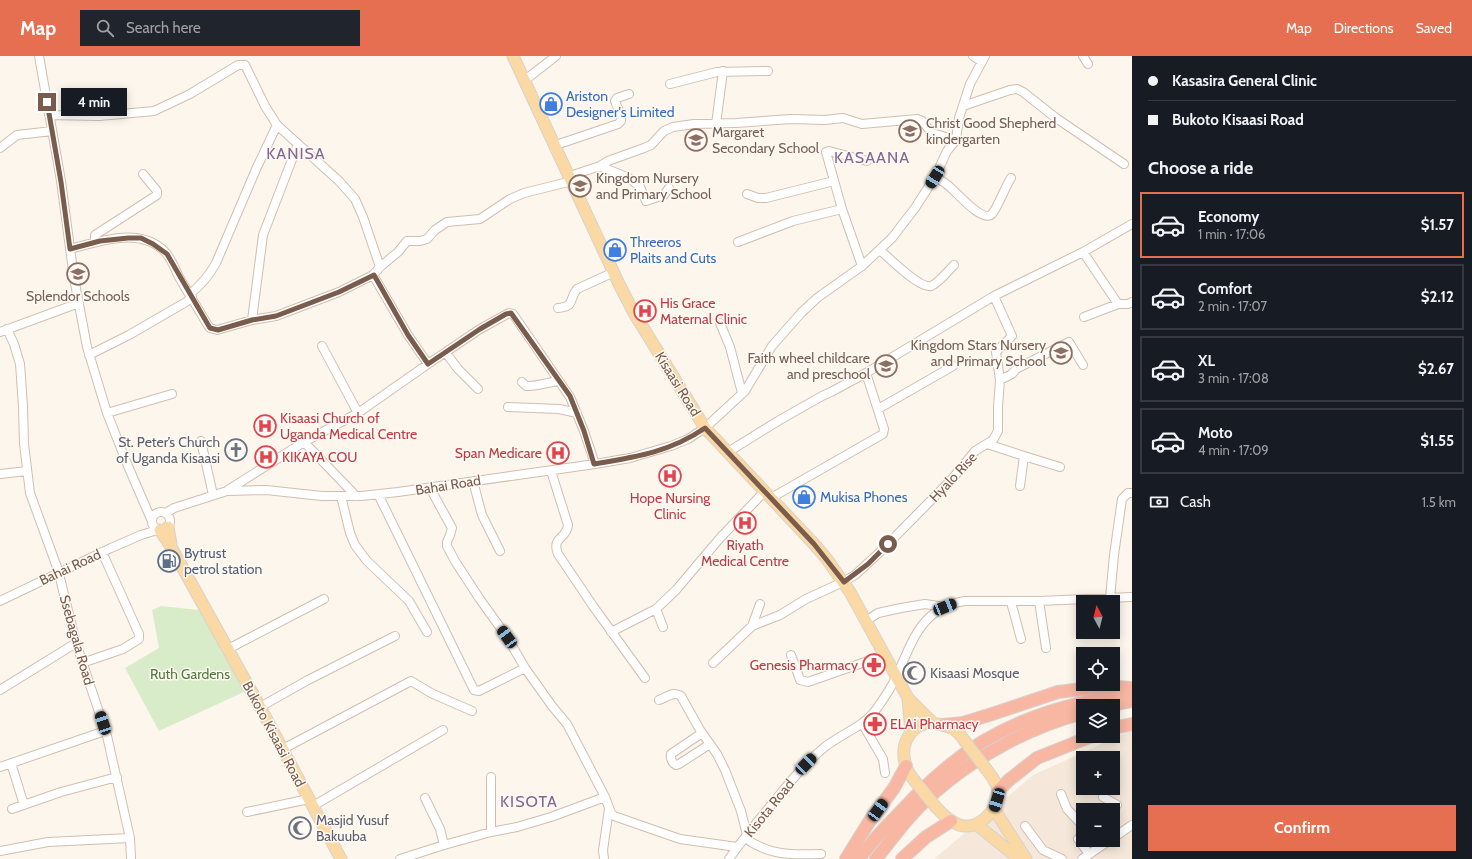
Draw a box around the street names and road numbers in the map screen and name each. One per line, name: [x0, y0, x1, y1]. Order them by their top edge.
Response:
street label: Kisaasi Road: [651, 348, 705, 420]
street label: Hyalo Rise: [925, 448, 981, 506]
street label: Bahai Road: [414, 471, 482, 499]
street label: Bahai Road: [36, 545, 104, 589]
street label: Ssebagala Road: [56, 593, 98, 687]
street label: Bukoto Kisaasi Road: [238, 678, 310, 790]
street label: Kisota Road: [740, 775, 798, 841]

